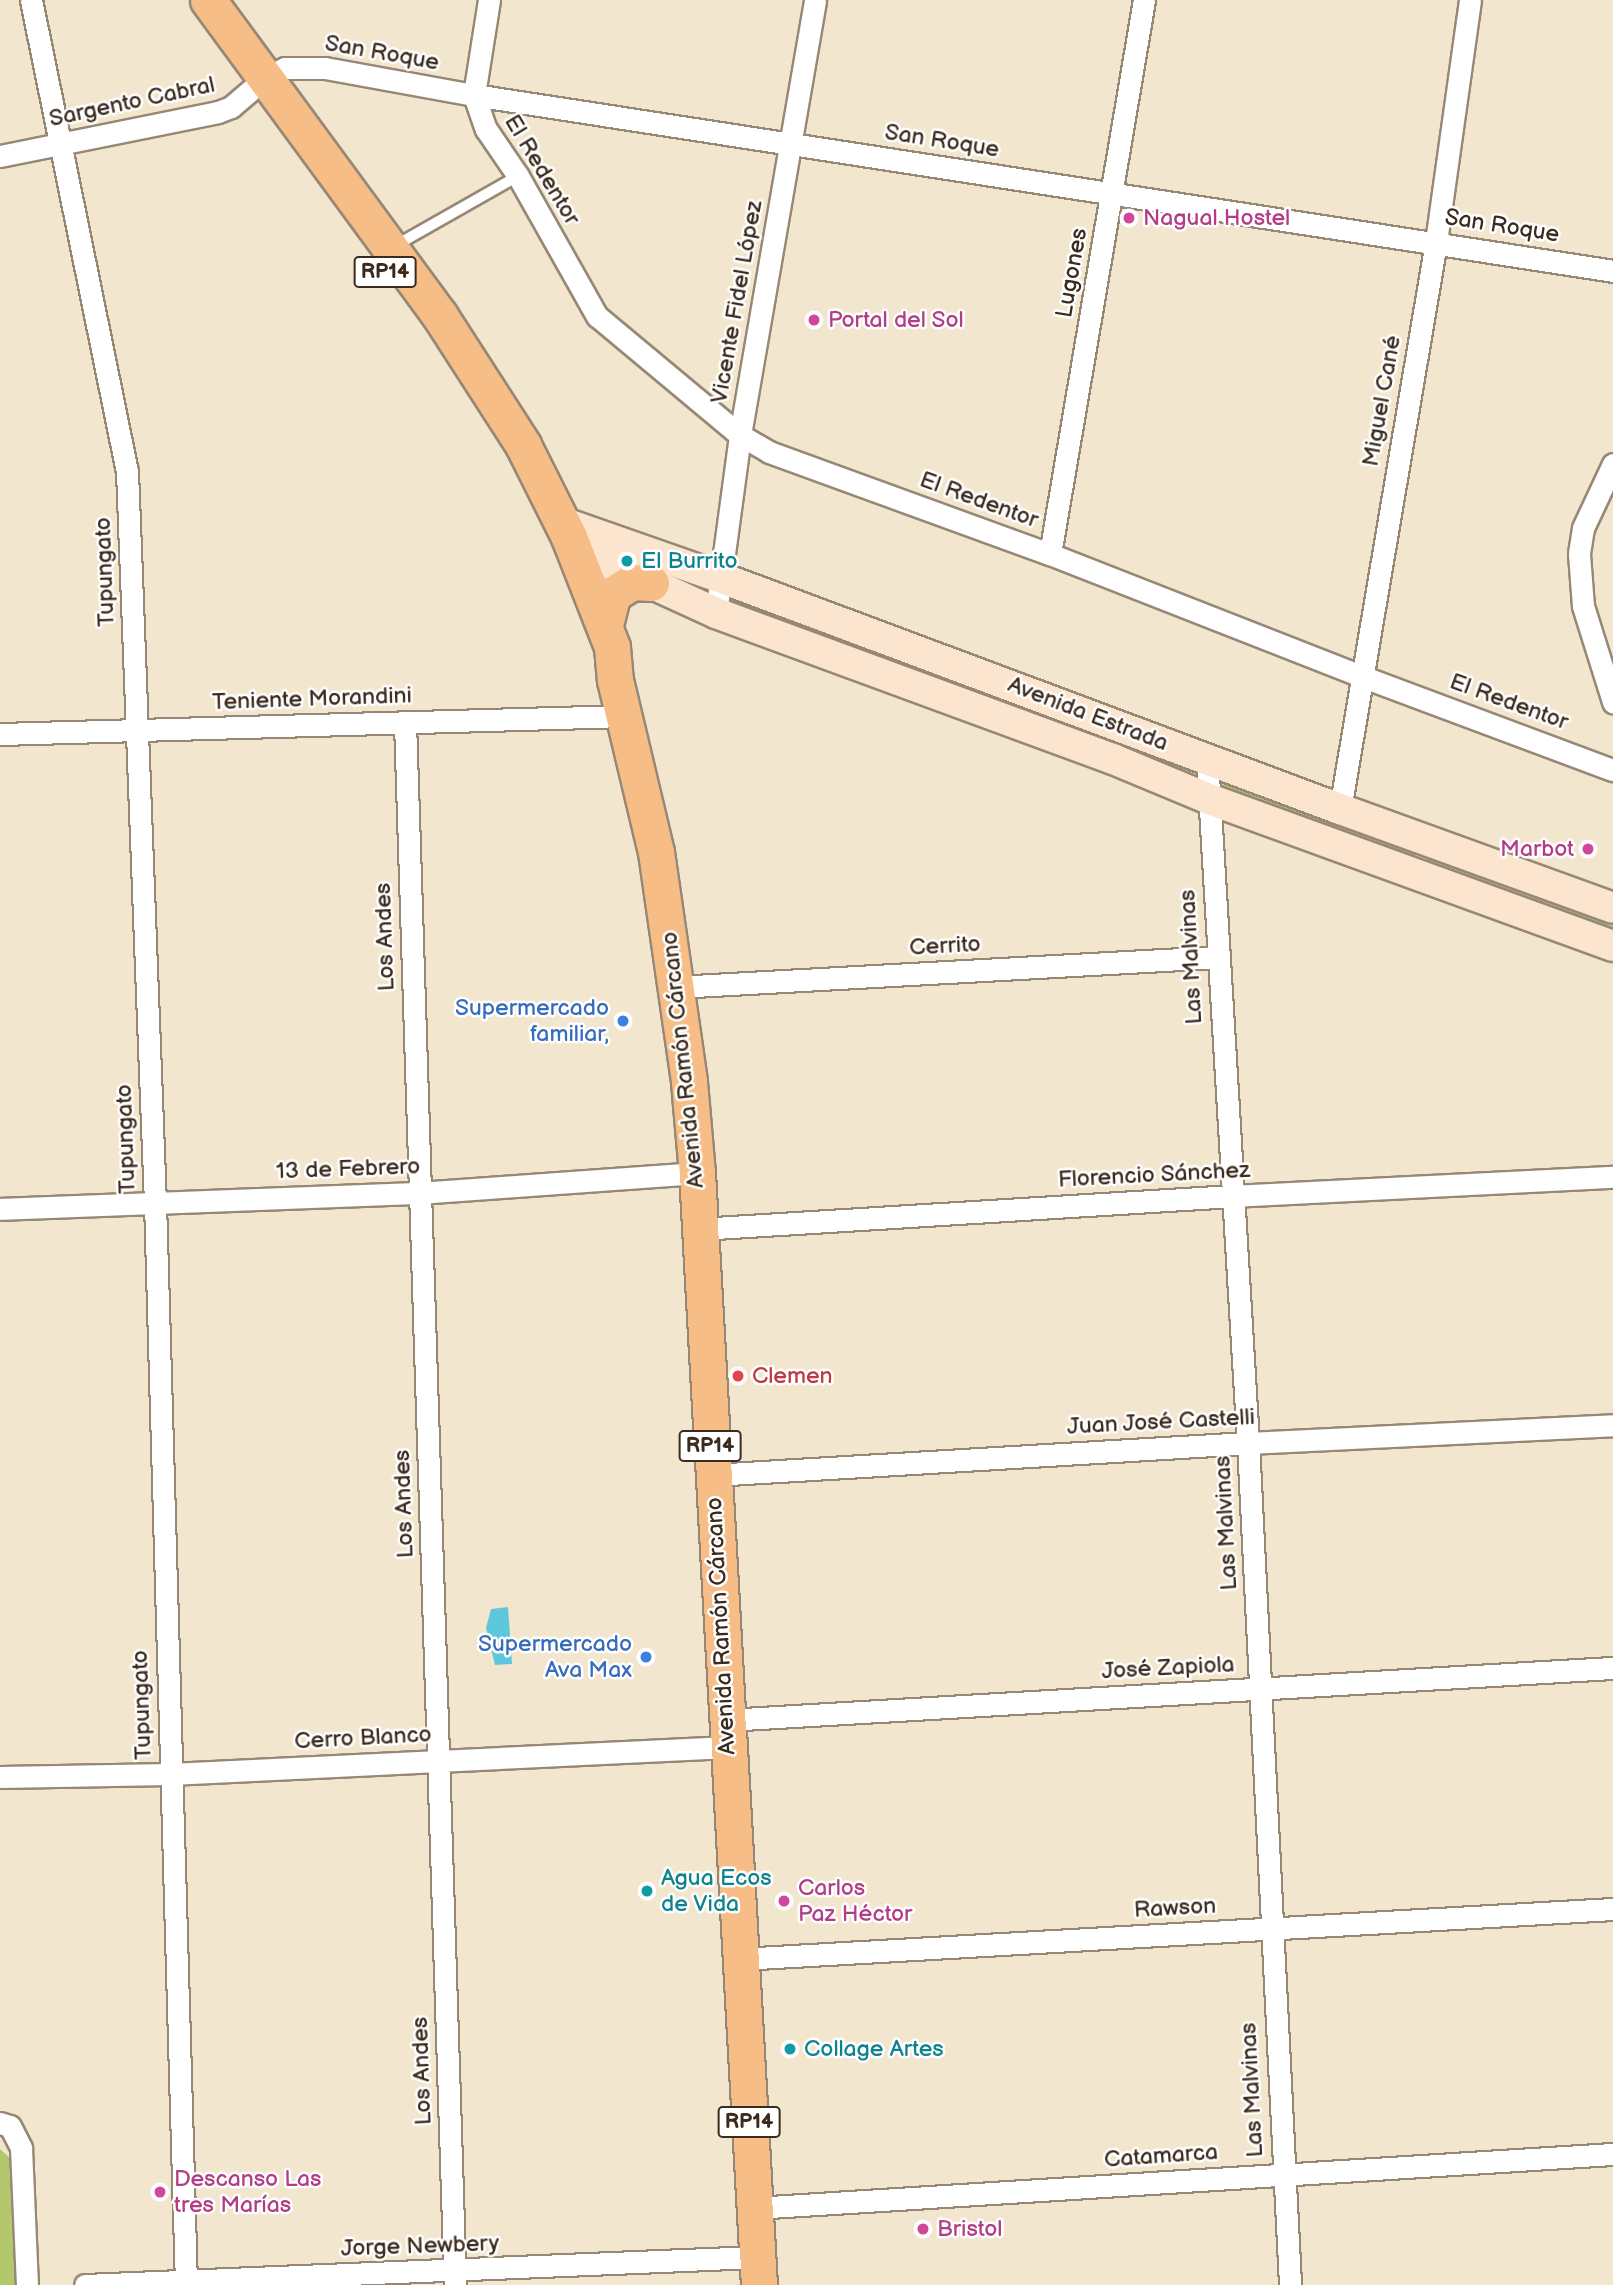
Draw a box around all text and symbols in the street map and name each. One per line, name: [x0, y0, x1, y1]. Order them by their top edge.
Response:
street label: San Roque: [323, 29, 441, 77]
street label: Sargento Cabral: [47, 71, 217, 133]
street label: El Redentor: [498, 110, 586, 230]
street label: San Roque: [883, 118, 1001, 164]
street label: Vicente Fidel López: [706, 198, 768, 406]
street label: San Roque: [1443, 203, 1561, 249]
place label: Nagual Hostel: [1143, 204, 1290, 232]
marker: Nagual Hostel: [1121, 210, 1137, 226]
street label: Lugones: [1051, 226, 1093, 320]
road number: RP14: [354, 254, 416, 290]
place label: Portal del Sol: [828, 306, 964, 334]
marker: Portal del Sol: [806, 312, 822, 328]
street label: Miguel Cané: [1357, 333, 1407, 469]
street label: El Redentor: [916, 466, 1042, 534]
street label: Tupungato: [89, 517, 121, 627]
place label: El Burrito: [641, 547, 737, 575]
marker: El Burrito: [619, 553, 635, 569]
street label: El Redentor: [1446, 668, 1572, 736]
street label: Avenida Estrada: [1004, 671, 1172, 757]
street label: Teniente Morandini: [212, 682, 412, 716]
place label: Marbot: [1500, 835, 1574, 863]
marker: Marbot: [1580, 841, 1596, 857]
street label: Los Andes: [369, 882, 401, 992]
street label: Las Malvinas: [1174, 889, 1208, 1025]
street label: Avenida Ramón Cárcano: [656, 930, 710, 1190]
street label: Cerrito: [909, 930, 981, 962]
place label: Supermercado familiar,: [455, 994, 609, 1048]
marker: Supermercado familiar,: [615, 1013, 631, 1029]
street label: Tupungato: [110, 1084, 142, 1194]
street label: 13 de Febrero: [275, 1153, 421, 1185]
street label: Florencio Sánchez: [1057, 1156, 1251, 1194]
place label: Clemen: [752, 1362, 833, 1390]
marker: Clemen: [730, 1368, 746, 1384]
street label: Juan José Castelli: [1066, 1403, 1256, 1441]
road number: RP14: [678, 1428, 742, 1464]
street label: Los Andes: [388, 1449, 420, 1559]
street label: Las Malvinas: [1209, 1455, 1243, 1591]
street label: Avenida Ramón Cárcano: [700, 1497, 742, 1755]
place label: Supermercado Ava Max: [478, 1630, 632, 1684]
marker: Supermercado Ava Max: [638, 1649, 654, 1665]
street label: Tupungato: [126, 1650, 158, 1760]
street label: José Zapiola: [1101, 1651, 1235, 1685]
street label: Cerro Blanco: [294, 1721, 432, 1755]
place label: Agua Ecos de Vida: [661, 1864, 772, 1918]
place label: Carlos Paz Héctor: [798, 1874, 912, 1928]
marker: Agua Ecos de Vida: [639, 1883, 655, 1899]
street label: Rawson: [1133, 1892, 1217, 1924]
marker: Carlos Paz Héctor: [776, 1893, 792, 1909]
street label: Los Andes: [406, 2016, 438, 2126]
street label: Las Malvinas: [1235, 2022, 1269, 2158]
place label: Collage Artes: [804, 2035, 944, 2063]
marker: Collage Artes: [782, 2041, 798, 2057]
road number: RP14: [718, 2104, 780, 2140]
street label: Catamarca: [1103, 2138, 1219, 2174]
place label: Descanso Las tres Marías: [174, 2165, 321, 2219]
marker: Descanso Las tres Marías: [152, 2184, 168, 2200]
place label: Bristol: [937, 2215, 1002, 2243]
marker: Bristol: [915, 2221, 931, 2237]
street label: Jorge Newbery: [340, 2229, 500, 2263]

